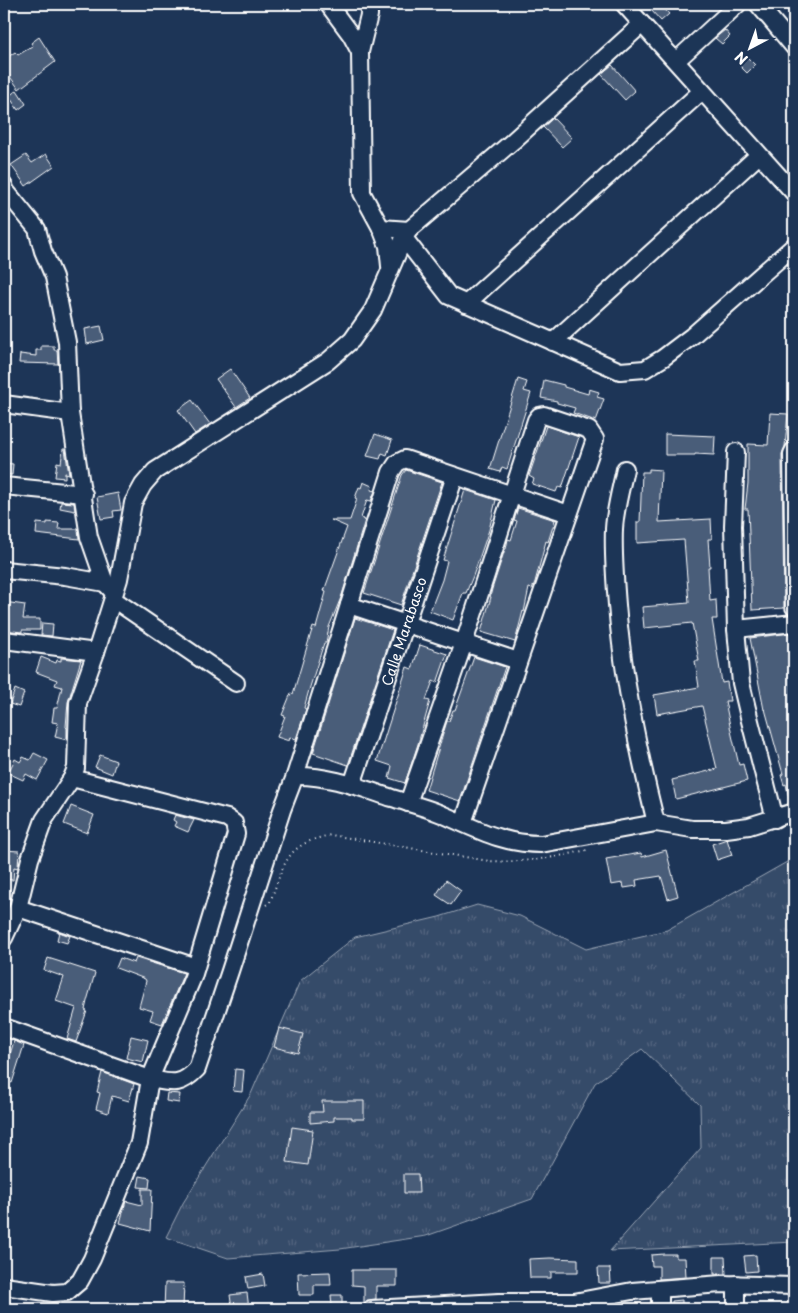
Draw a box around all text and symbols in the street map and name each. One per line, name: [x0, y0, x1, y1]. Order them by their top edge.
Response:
north arrow: [726, 22, 776, 72]
text: N: [730, 47, 752, 70]
street label: Calle Marabasco: [375, 574, 431, 688]

